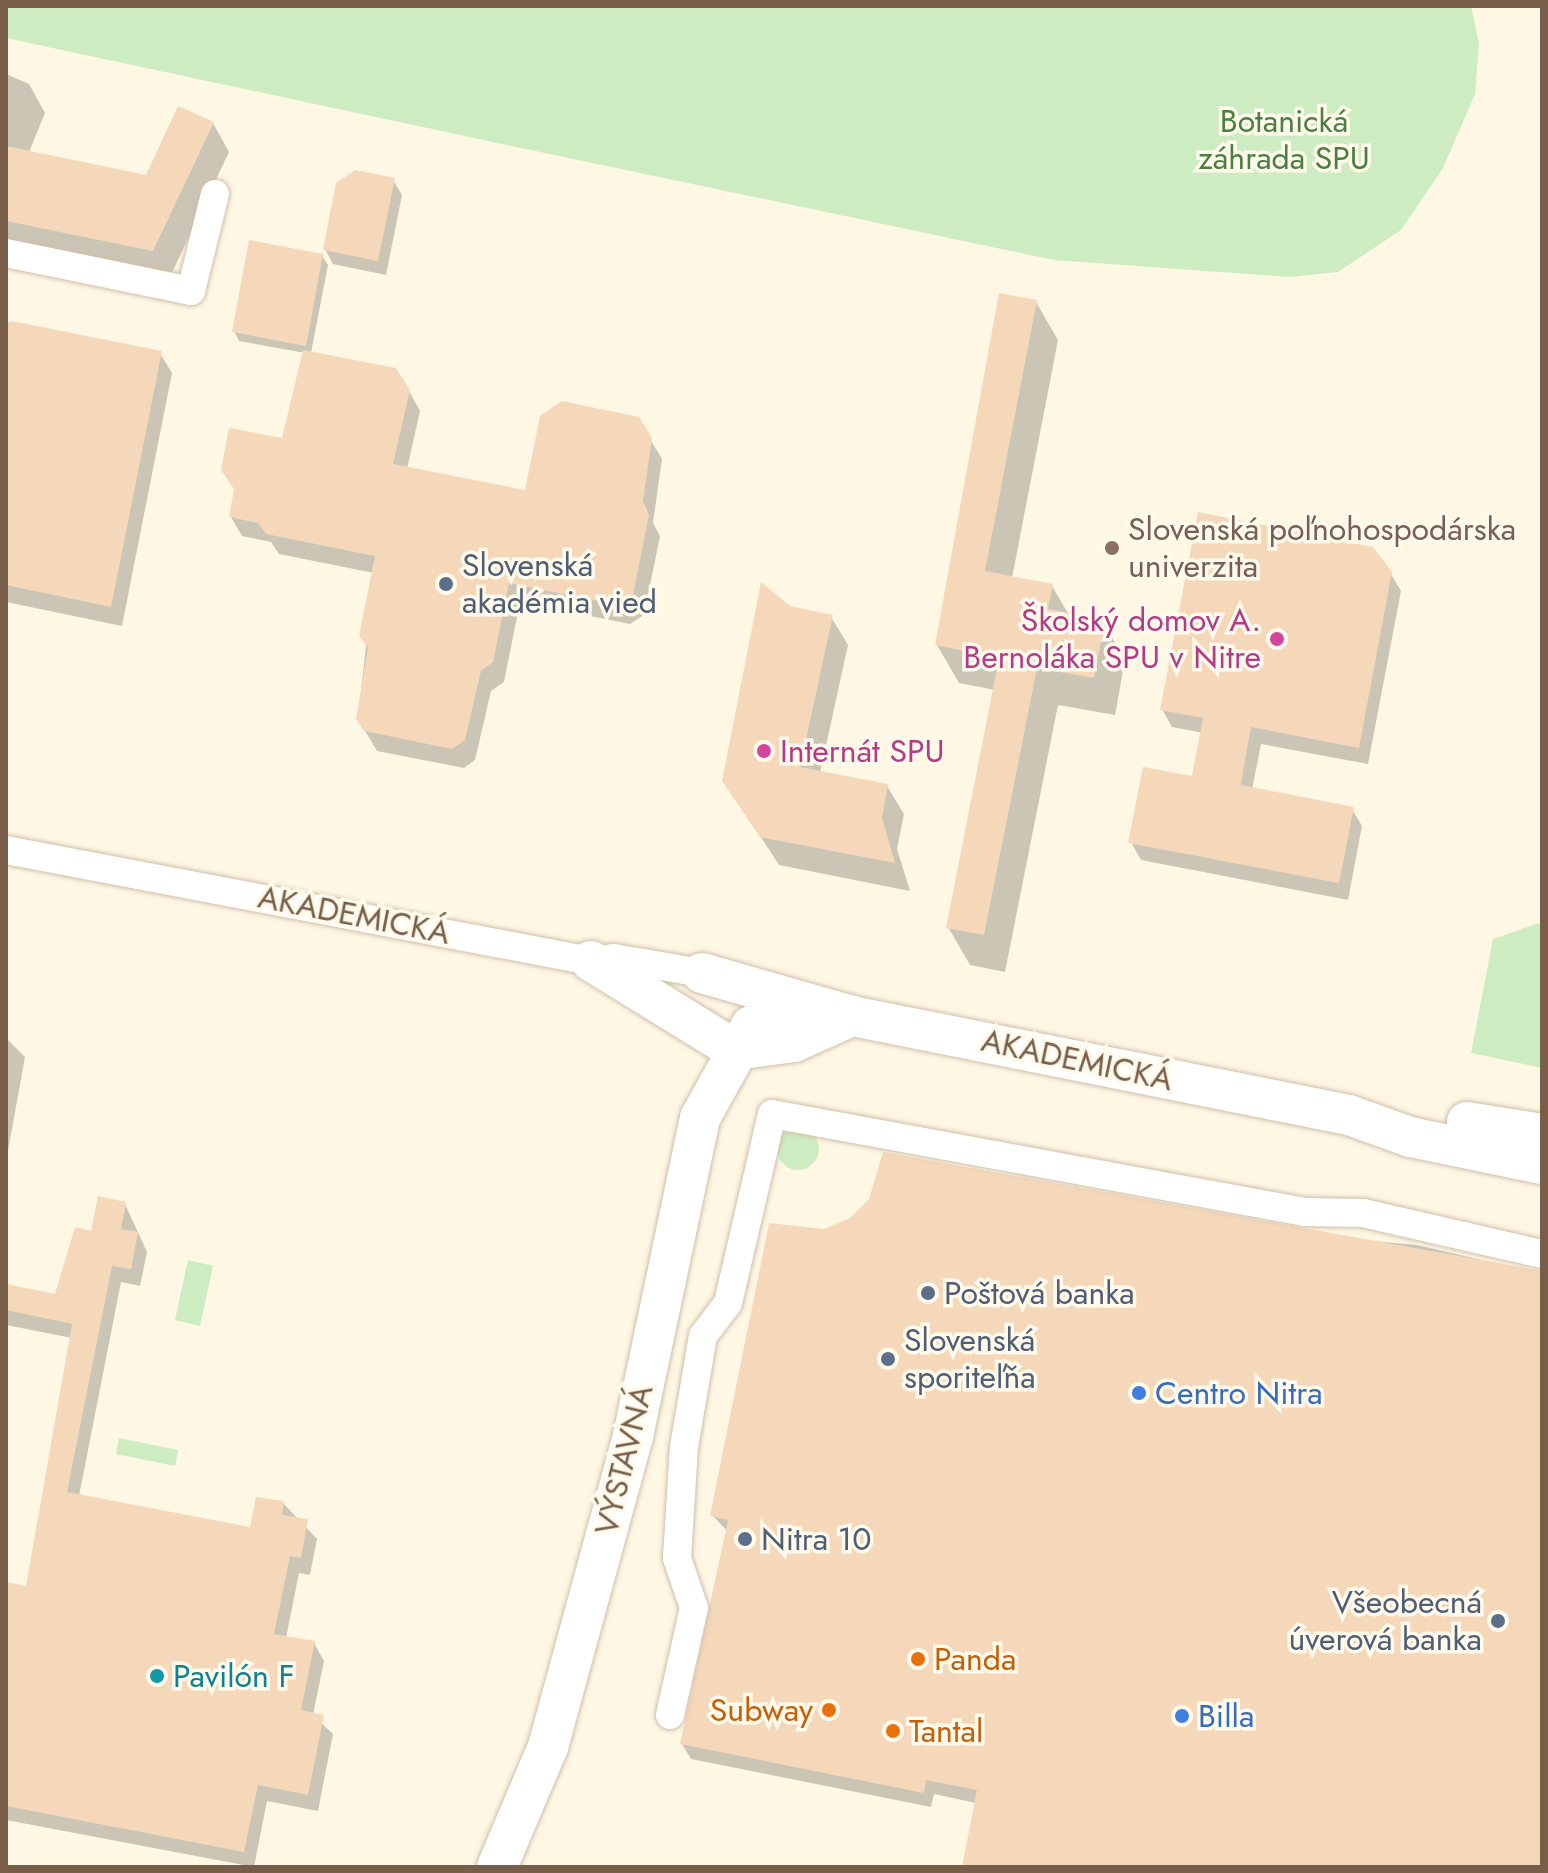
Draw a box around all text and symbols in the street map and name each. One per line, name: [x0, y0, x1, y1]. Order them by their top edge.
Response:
park label: Botanická záhrada SPU: [1198, 103, 1370, 178]
place label: Slovenská poľnohospodárska univerzita: [1128, 511, 1516, 586]
marker: Slovenská poľnohospodárska univerzita: [1103, 539, 1121, 557]
place label: Slovenská akadémia vied: [462, 547, 657, 622]
marker: Slovenská akadémia vied: [437, 575, 455, 593]
place label: Školský domov A. Bernoláka SPU v Nitre: [963, 602, 1261, 677]
marker: Školský domov A. Bernoláka SPU v Nitre: [1268, 630, 1286, 648]
place label: Internát SPU: [780, 732, 944, 770]
marker: Internát SPU: [755, 742, 773, 760]
street label: AKADEMICKÁ: [255, 878, 453, 952]
street label: AKADEMICKÁ: [978, 1021, 1176, 1099]
place label: Poštová banka: [944, 1274, 1135, 1312]
marker: Poštová banka: [919, 1284, 937, 1302]
place label: Slovenská sporiteľňa: [904, 1322, 1036, 1397]
marker: Slovenská sporiteľňa: [879, 1350, 897, 1368]
place label: Centro Nitra: [1155, 1374, 1323, 1412]
street label: VÝSTAVNÁ: [587, 1381, 661, 1539]
marker: Centro Nitra: [1130, 1384, 1148, 1402]
place label: Nitra 10: [761, 1520, 871, 1558]
marker: Nitra 10: [736, 1530, 754, 1548]
place label: Všeobecná úverová banka: [1289, 1584, 1482, 1659]
marker: Všeobecná úverová banka: [1489, 1612, 1507, 1630]
place label: Panda: [934, 1640, 1016, 1678]
marker: Panda: [909, 1650, 927, 1668]
place label: Pavilón F: [173, 1657, 294, 1695]
marker: Pavilón F: [148, 1667, 166, 1685]
place label: Subway: [710, 1691, 813, 1729]
place label: Billa: [1198, 1697, 1254, 1735]
marker: Subway: [820, 1701, 838, 1719]
marker: Billa: [1173, 1707, 1191, 1725]
place label: Tantal: [909, 1712, 983, 1750]
marker: Tantal: [884, 1722, 902, 1740]

